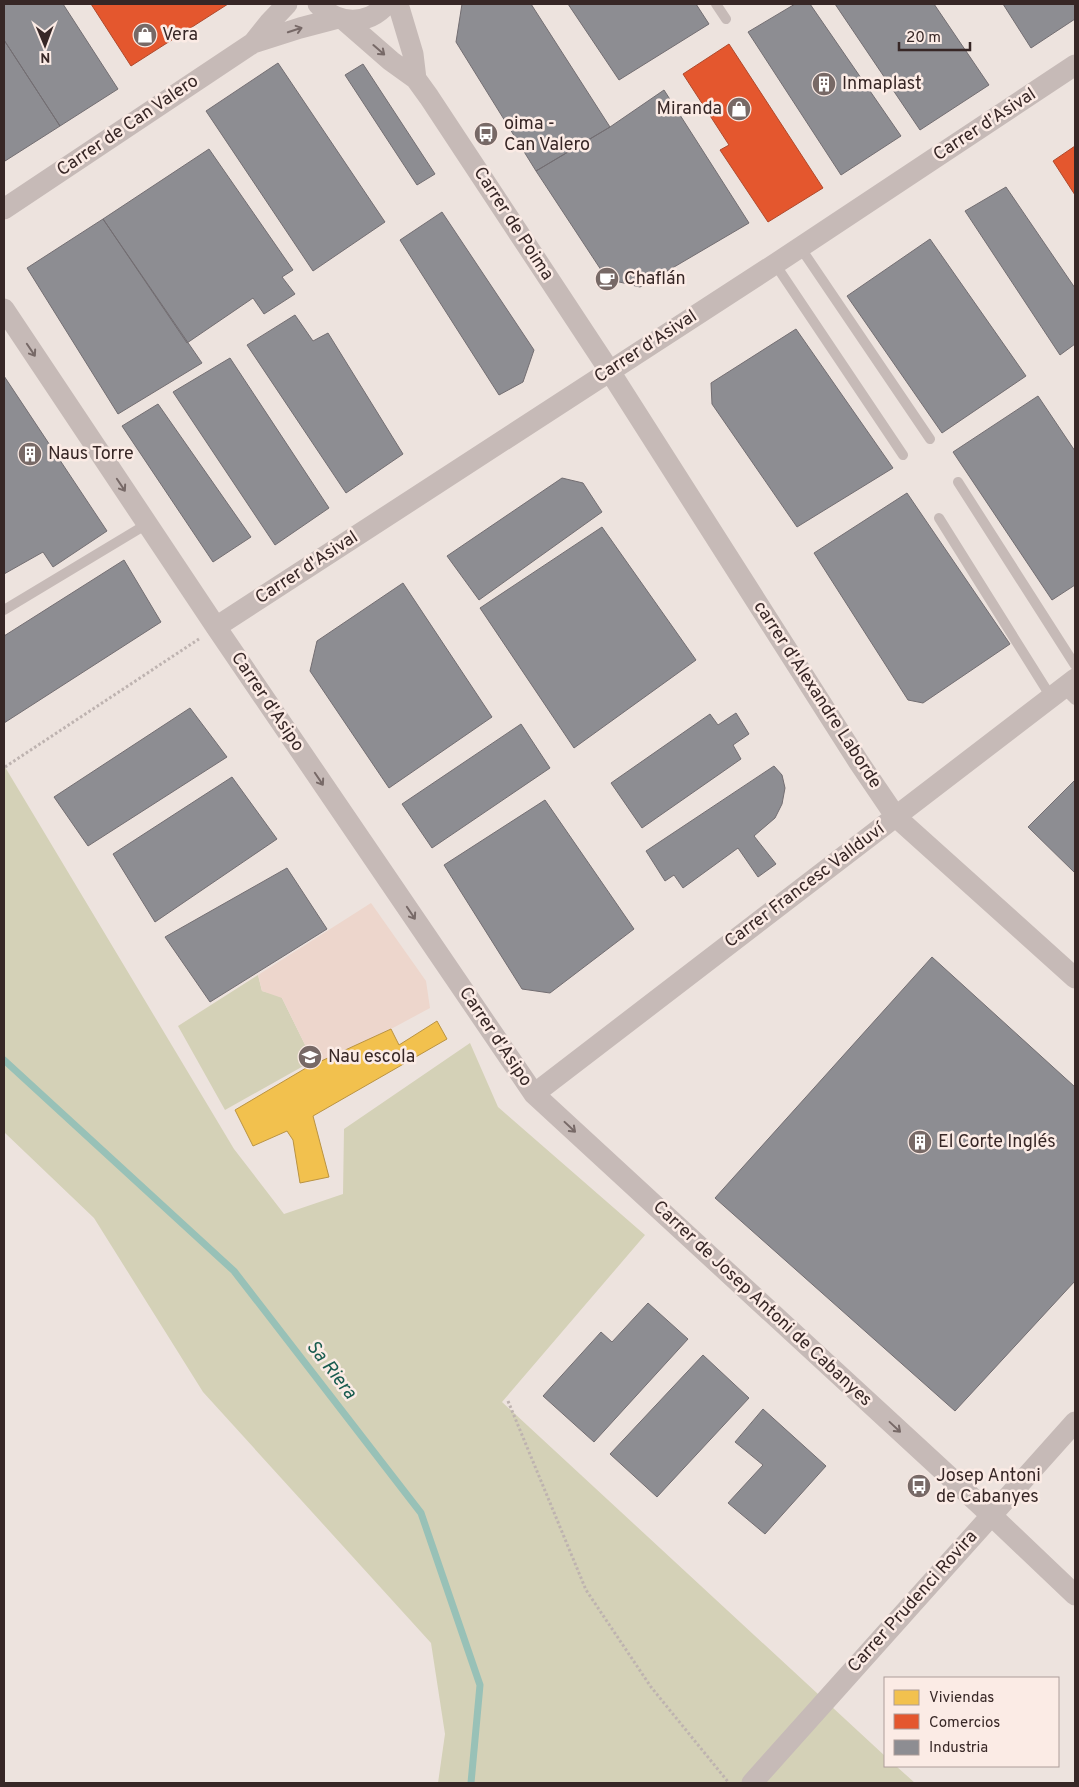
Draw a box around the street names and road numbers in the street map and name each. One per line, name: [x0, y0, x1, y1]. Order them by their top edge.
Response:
street label: Carrer de Can Valero: [53, 70, 203, 182]
street label: Carrer d'Asival: [929, 83, 1041, 167]
street label: Carrer de Poima: [468, 163, 558, 285]
street label: Carrer d'Asival: [590, 305, 702, 389]
street label: Carrer d'Asival: [251, 526, 363, 610]
street label: carrer d'Alexandre Laborde: [748, 597, 886, 793]
street label: Carrer d'Asipo: [225, 648, 309, 756]
street label: Carrer Francesc Vallduví: [720, 817, 891, 954]
street label: Carrer d'Asipo: [453, 983, 537, 1091]
street label: Carrer de Josep Antoni de Cabanyes: [647, 1196, 877, 1412]
street label: Carrer Prudenci Rovira: [843, 1526, 983, 1678]

